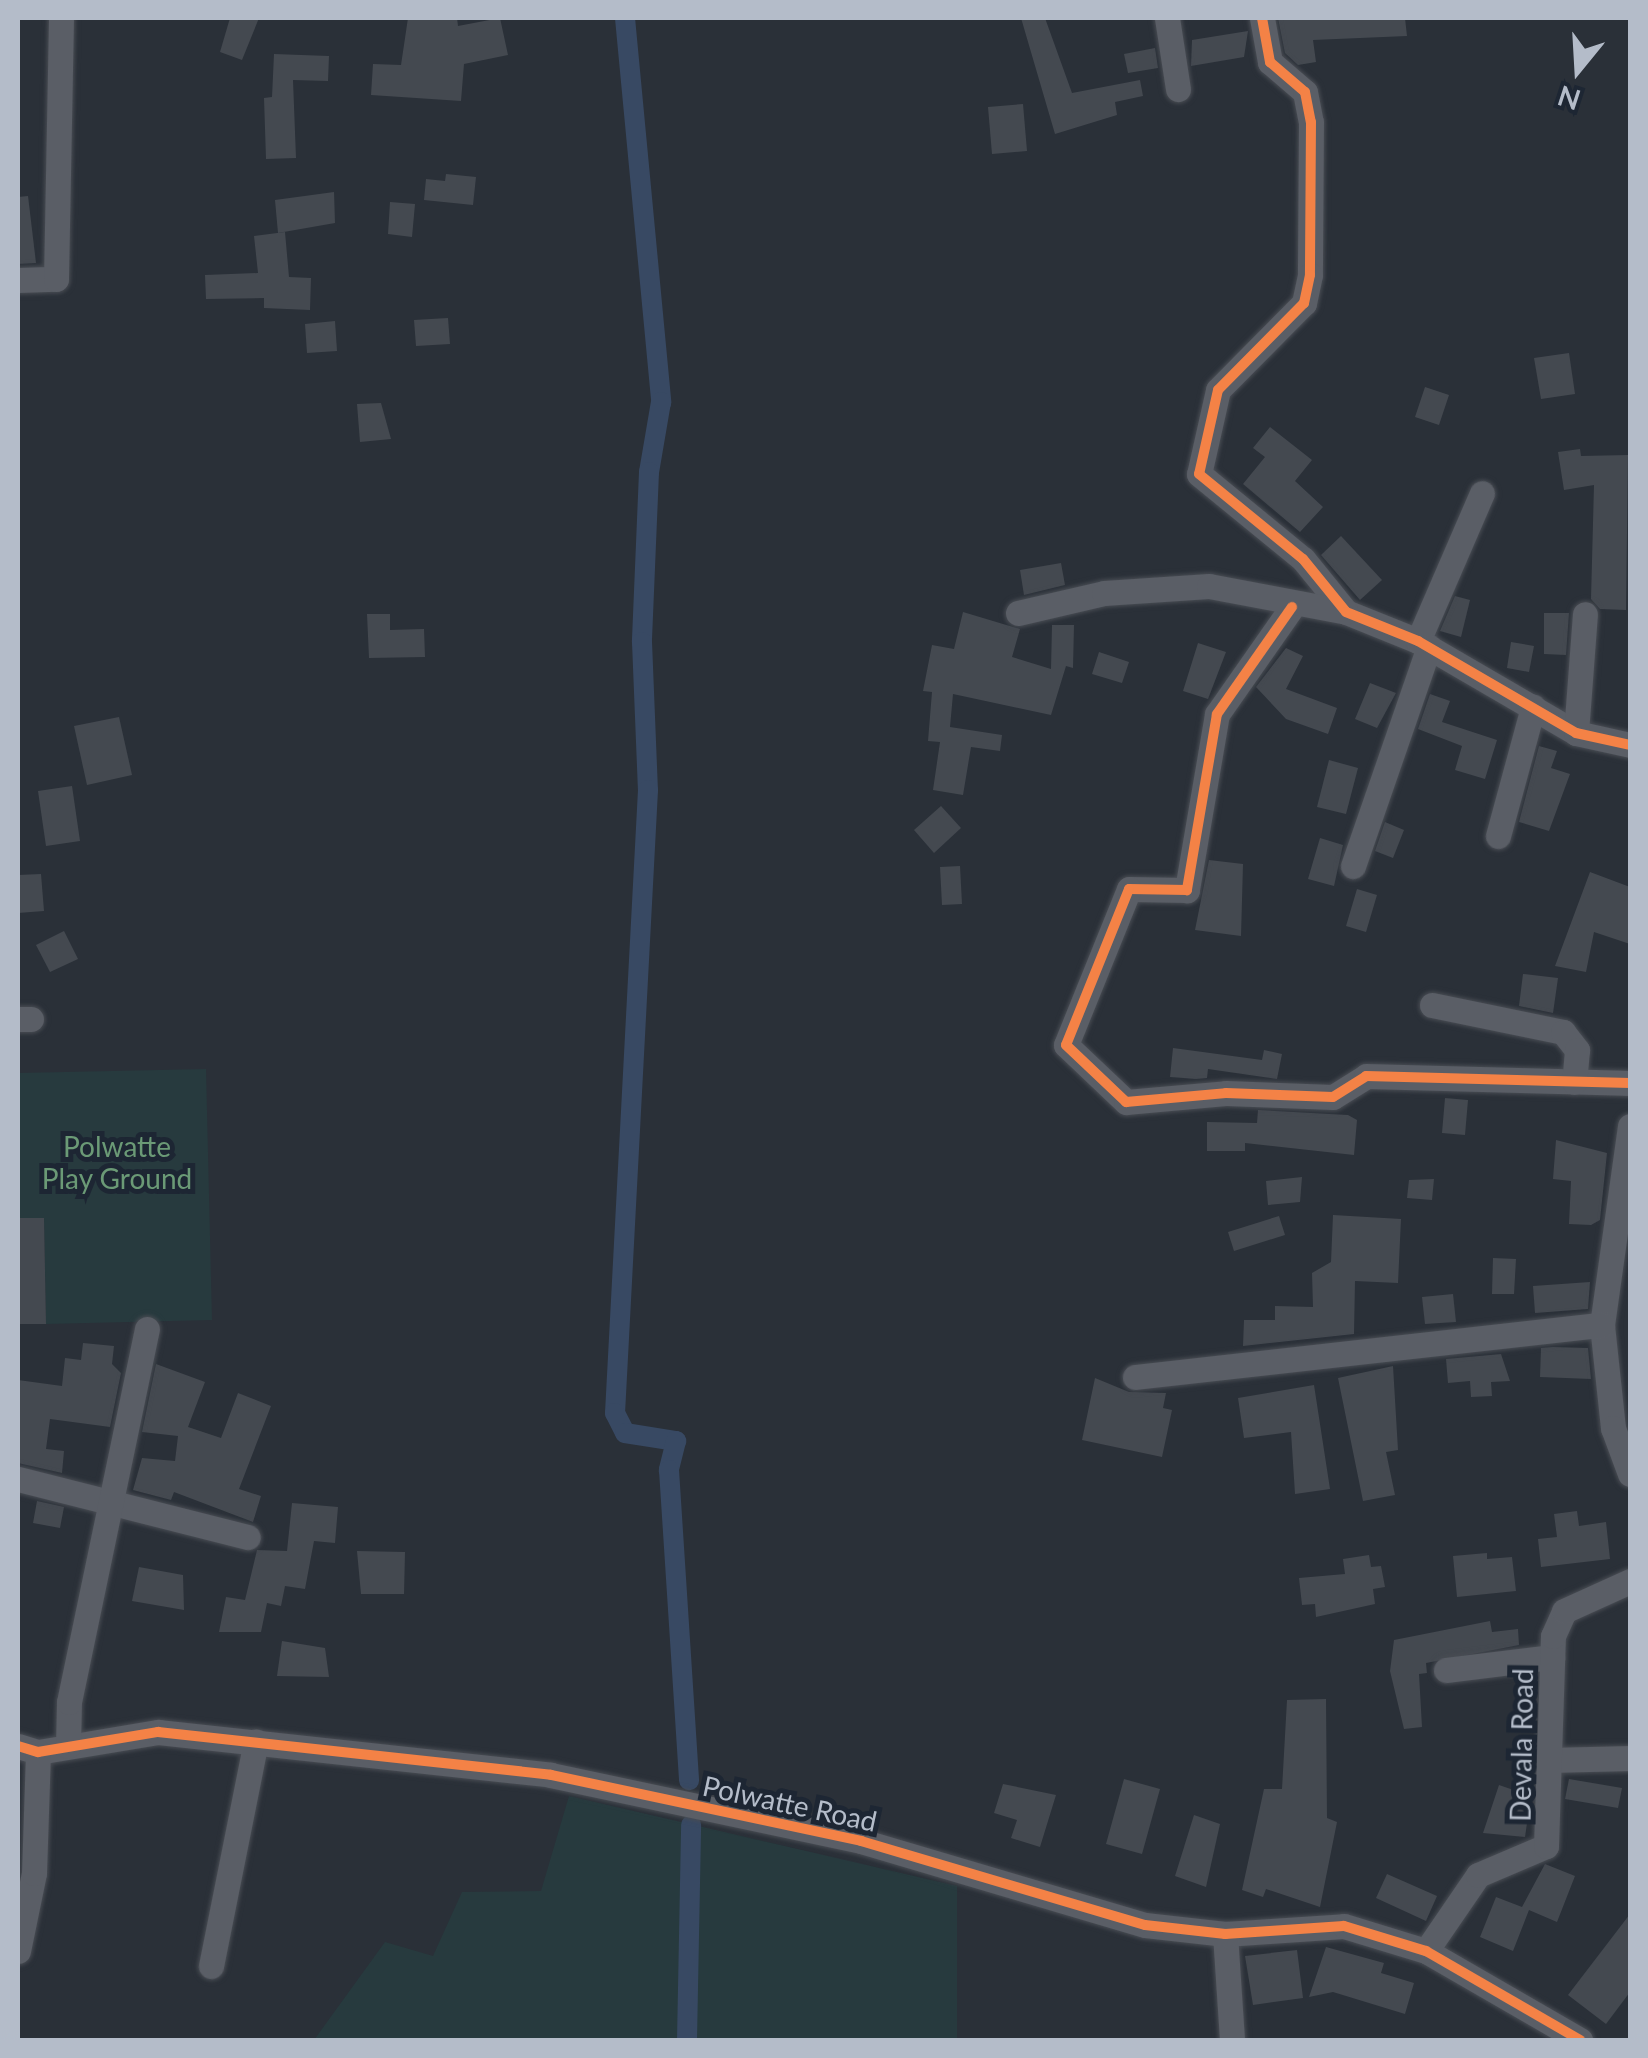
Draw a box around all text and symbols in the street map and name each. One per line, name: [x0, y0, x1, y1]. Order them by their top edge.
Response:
north arrow: [1528, 20, 1628, 120]
text: N: [1553, 79, 1584, 118]
park label: Polwatte Play Ground: [41, 1129, 193, 1195]
street label: Devala Road: [1503, 1668, 1539, 1822]
street label: Polwatte Road: [700, 1768, 880, 1838]

